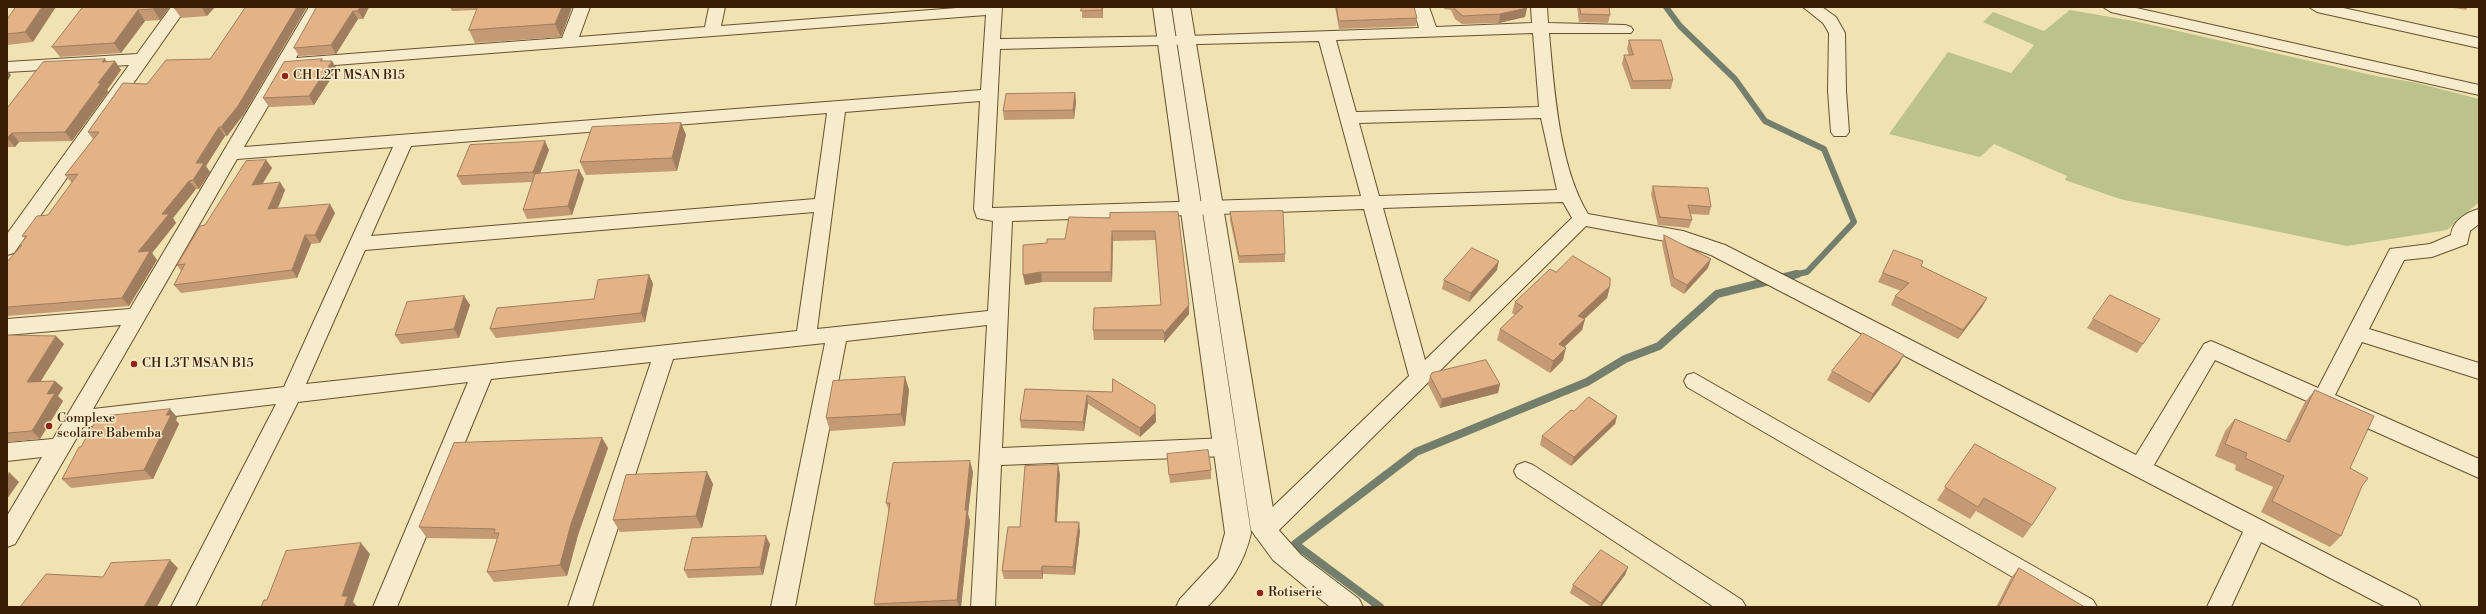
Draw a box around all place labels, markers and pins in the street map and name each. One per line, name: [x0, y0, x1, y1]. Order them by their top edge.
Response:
place label: CH L2T MSAN B15: [293, 68, 405, 84]
marker: CH L2T MSAN B15: [280, 71, 290, 81]
place label: CH L3T MSAN B15: [142, 356, 254, 372]
marker: CH L3T MSAN B15: [129, 359, 139, 369]
place label: Complexe scolaire Babemba: [57, 411, 161, 442]
marker: Complexe scolaire Babemba: [44, 421, 54, 431]
place label: Rotiserie: [1268, 585, 1322, 601]
marker: Rotiserie: [1255, 588, 1265, 598]

